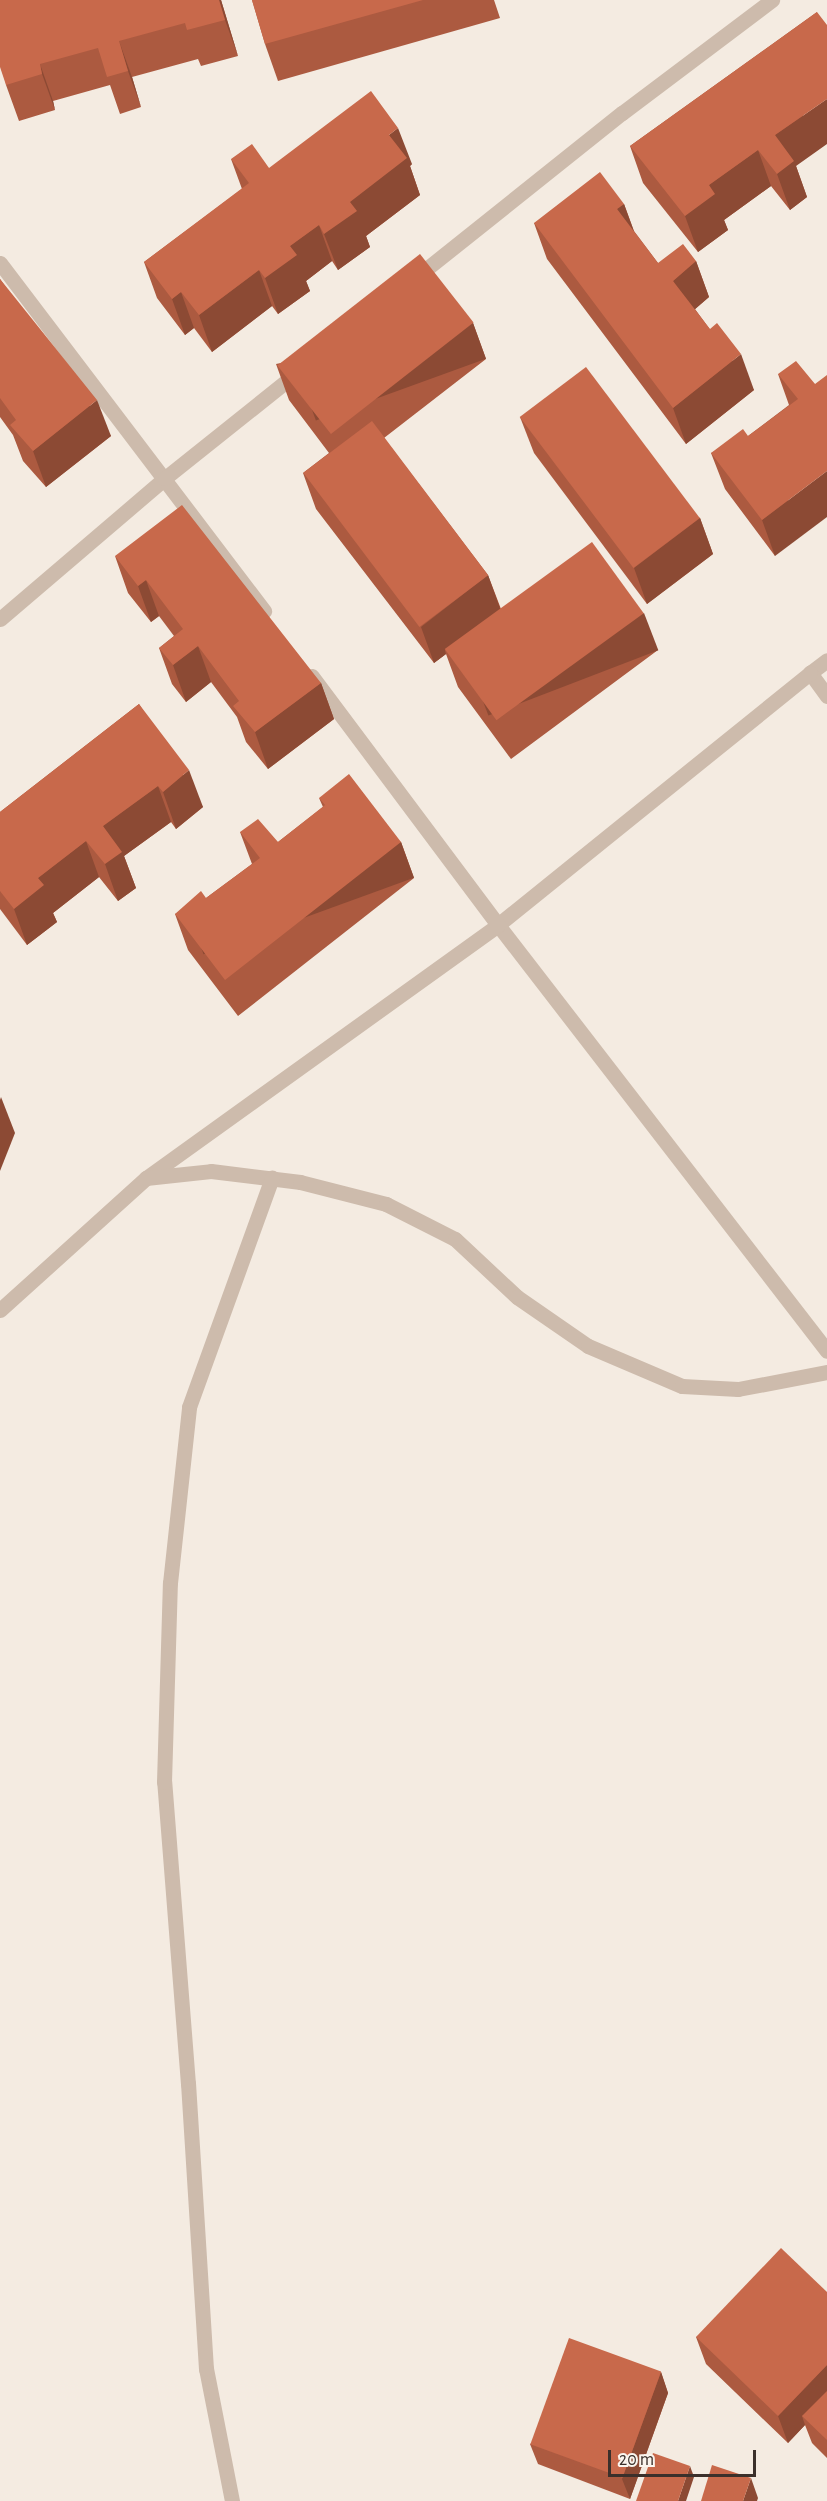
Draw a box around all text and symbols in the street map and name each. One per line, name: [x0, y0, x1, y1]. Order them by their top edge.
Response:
scale bar: [611, 2438, 760, 2476]
text: 20 m: [619, 2451, 654, 2469]

